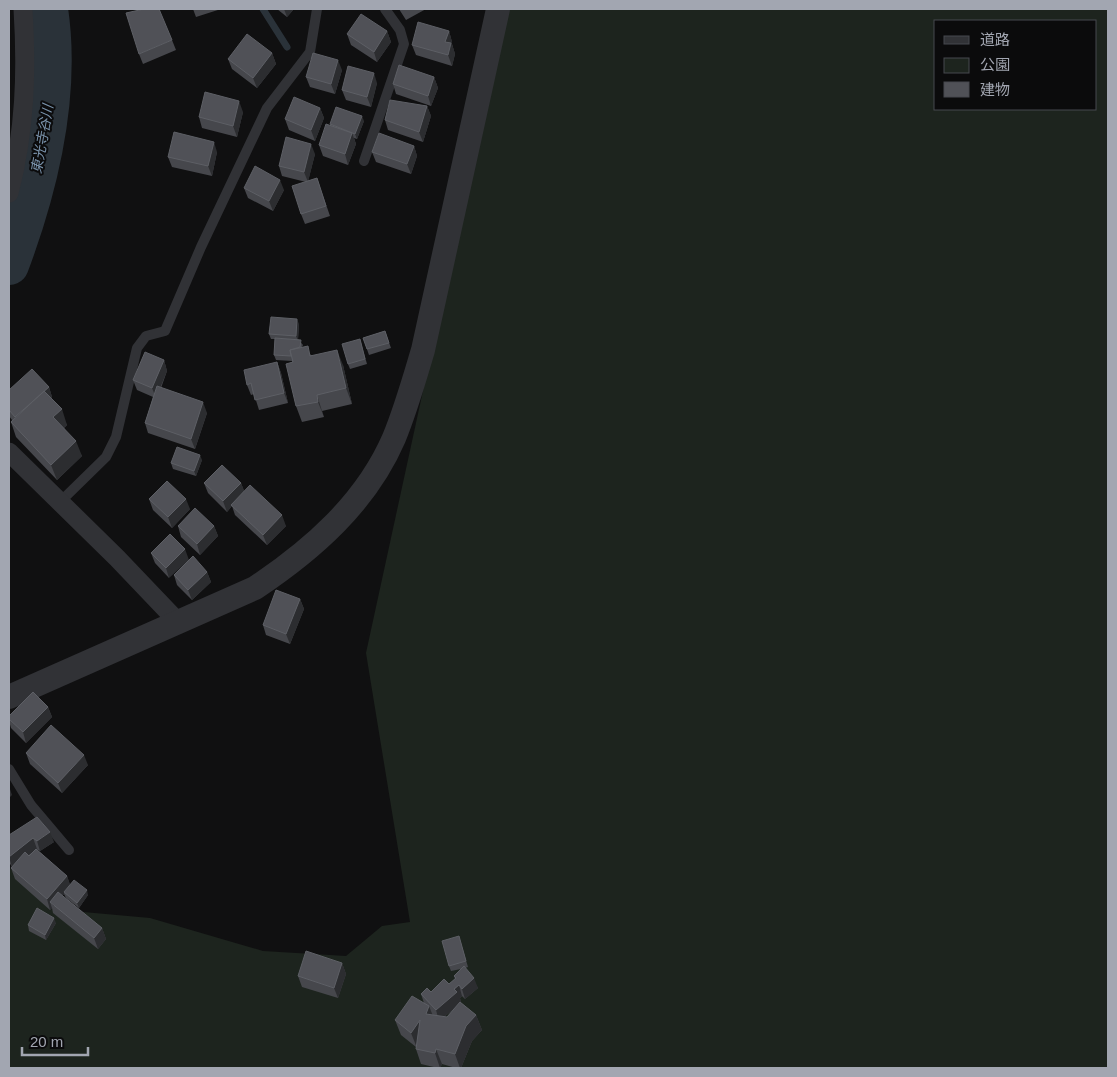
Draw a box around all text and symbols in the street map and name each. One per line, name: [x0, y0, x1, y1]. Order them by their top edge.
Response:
legend: [934, 20, 1097, 110]
text: 道路: [980, 31, 1010, 48]
text: 公園: [980, 56, 1010, 73]
text: 建物: [980, 81, 1010, 98]
water label: 東光寺谷川: [28, 101, 56, 175]
scale bar: [22, 1024, 89, 1056]
text: 20 m: [30, 1033, 63, 1050]

